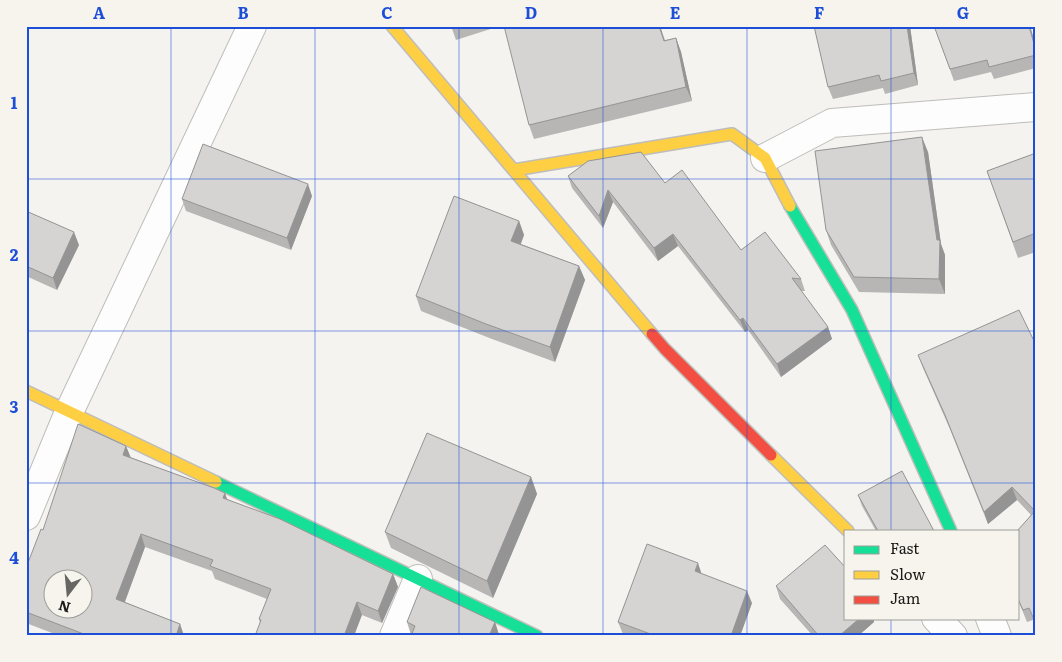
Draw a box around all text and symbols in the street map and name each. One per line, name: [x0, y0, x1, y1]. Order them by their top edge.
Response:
text: A: [93, 0, 105, 24]
text: B: [237, 0, 249, 24]
text: C: [381, 0, 393, 24]
text: D: [525, 0, 537, 24]
text: E: [670, 0, 681, 24]
text: F: [814, 0, 824, 24]
text: G: [957, 0, 969, 24]
text: 1: [11, 90, 18, 114]
text: 2: [10, 242, 19, 266]
text: 3: [10, 394, 19, 418]
legend: [844, 530, 1020, 620]
text: Fast: [890, 536, 919, 559]
text: 4: [9, 545, 19, 569]
text: Slow: [890, 562, 925, 585]
north arrow: [42, 570, 92, 620]
text: Jam: [890, 586, 921, 609]
text: N: [55, 596, 73, 619]

